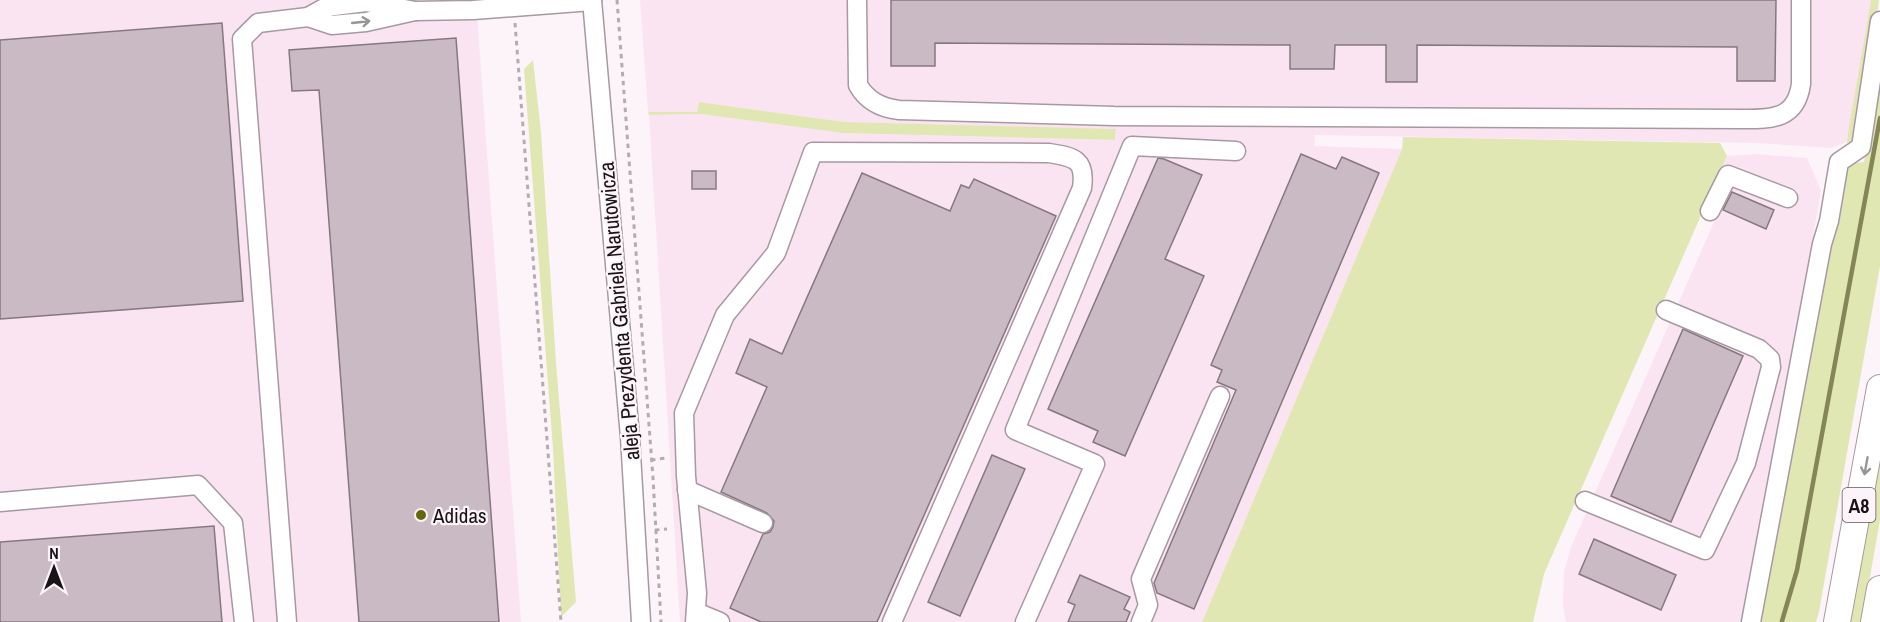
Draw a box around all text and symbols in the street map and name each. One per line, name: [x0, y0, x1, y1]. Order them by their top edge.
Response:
one-way arrow: [351, 16, 371, 27]
street label: aleja Prezydenta Gabriela Narutowicza: [591, 160, 647, 461]
one-way arrow: [1860, 456, 1871, 475]
road number: A8: [1842, 488, 1876, 522]
place label: Adidas: [432, 501, 487, 530]
marker: Adidas: [414, 508, 428, 522]
north arrow: [24, 538, 84, 598]
text: N: [49, 542, 59, 564]

